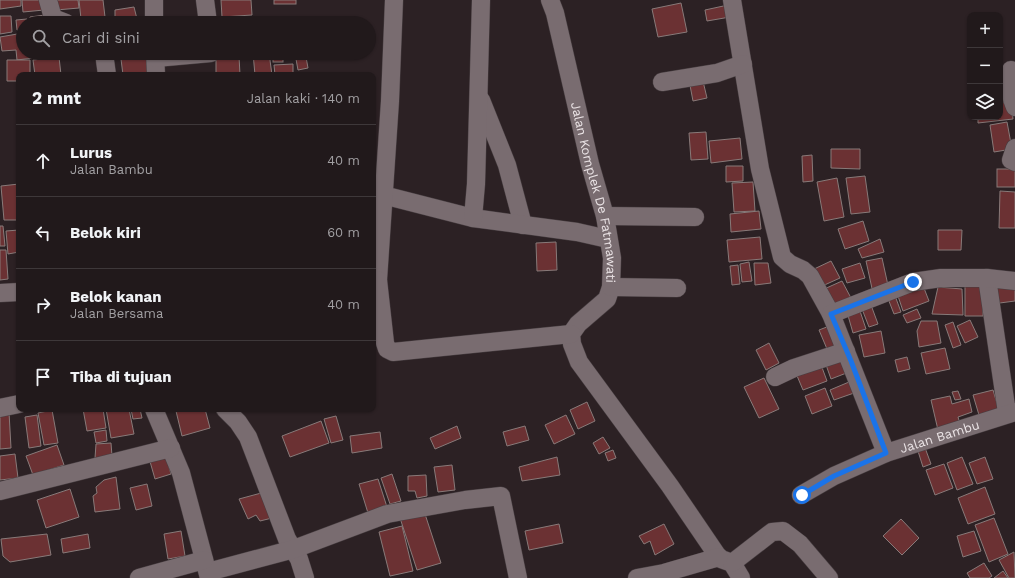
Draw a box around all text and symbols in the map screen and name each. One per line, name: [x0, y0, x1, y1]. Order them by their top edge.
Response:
map controls: [967, 12, 1003, 120]
button: +: [967, 12, 1003, 48]
search box: [16, 16, 376, 60]
icon: search: [30, 27, 52, 49]
text: Cari di sini: [62, 29, 140, 47]
button: −: [967, 48, 1003, 84]
button: layers: [967, 84, 1003, 120]
text: 2 mnt: [32, 88, 81, 108]
text: Jalan kaki · 140 m: [247, 91, 360, 106]
street label: Jalan Komplek De Fatmawati: [568, 101, 619, 283]
text: Lurus: [70, 144, 112, 162]
icon: ahead: [32, 150, 54, 172]
text: 40 m: [327, 153, 360, 168]
text: Jalan Bambu: [70, 162, 153, 177]
icon: left: [32, 222, 54, 244]
text: Belok kiri: [70, 224, 141, 242]
text: 60 m: [327, 225, 360, 240]
route end: [904, 273, 922, 291]
text: Belok kanan: [70, 288, 161, 306]
icon: right: [32, 294, 54, 316]
text: 40 m: [327, 297, 360, 312]
text: Jalan Bersama: [70, 306, 163, 321]
icon: arrive: [32, 366, 54, 388]
text: Tiba di tujuan: [70, 368, 172, 386]
street label: Jalan Bambu: [898, 417, 981, 456]
route start: [793, 486, 811, 504]

